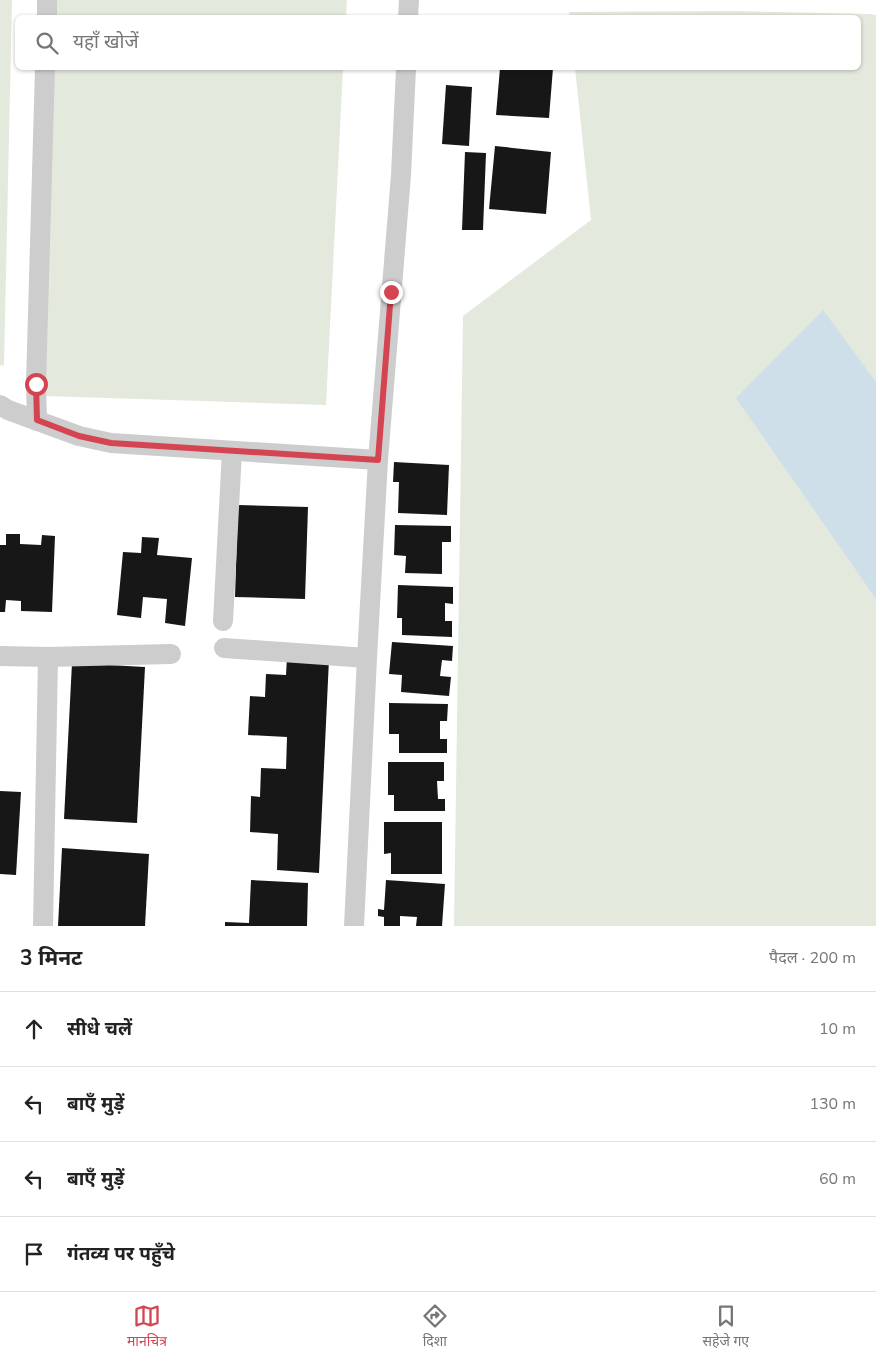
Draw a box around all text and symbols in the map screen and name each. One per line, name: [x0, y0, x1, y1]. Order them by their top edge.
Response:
search box: [15, 15, 861, 70]
icon: search: [33, 29, 61, 57]
text: यहाँ खोजें: [73, 29, 138, 55]
route end: [380, 281, 403, 304]
route start: [25, 373, 48, 396]
text: 3 मिनट: [20, 944, 82, 972]
text: पैदल · 200 m: [769, 947, 856, 969]
icon: ahead: [20, 1015, 48, 1043]
text: सीधे चलें: [67, 1016, 132, 1042]
text: 10 m: [819, 1018, 856, 1040]
icon: left: [20, 1090, 48, 1118]
text: बाएँ मुड़ें: [67, 1091, 124, 1117]
text: 130 m: [809, 1093, 856, 1115]
icon: left: [20, 1165, 48, 1193]
text: बाएँ मुड़ें: [67, 1166, 124, 1192]
text: 60 m: [819, 1168, 856, 1190]
icon: arrive: [20, 1240, 48, 1268]
text: गंतव्य पर पहुँचे: [67, 1241, 175, 1267]
tab: मानचित्र: [127, 1302, 167, 1352]
tab: दिशा: [421, 1302, 449, 1352]
tab: सहेजे गए: [703, 1302, 749, 1352]

